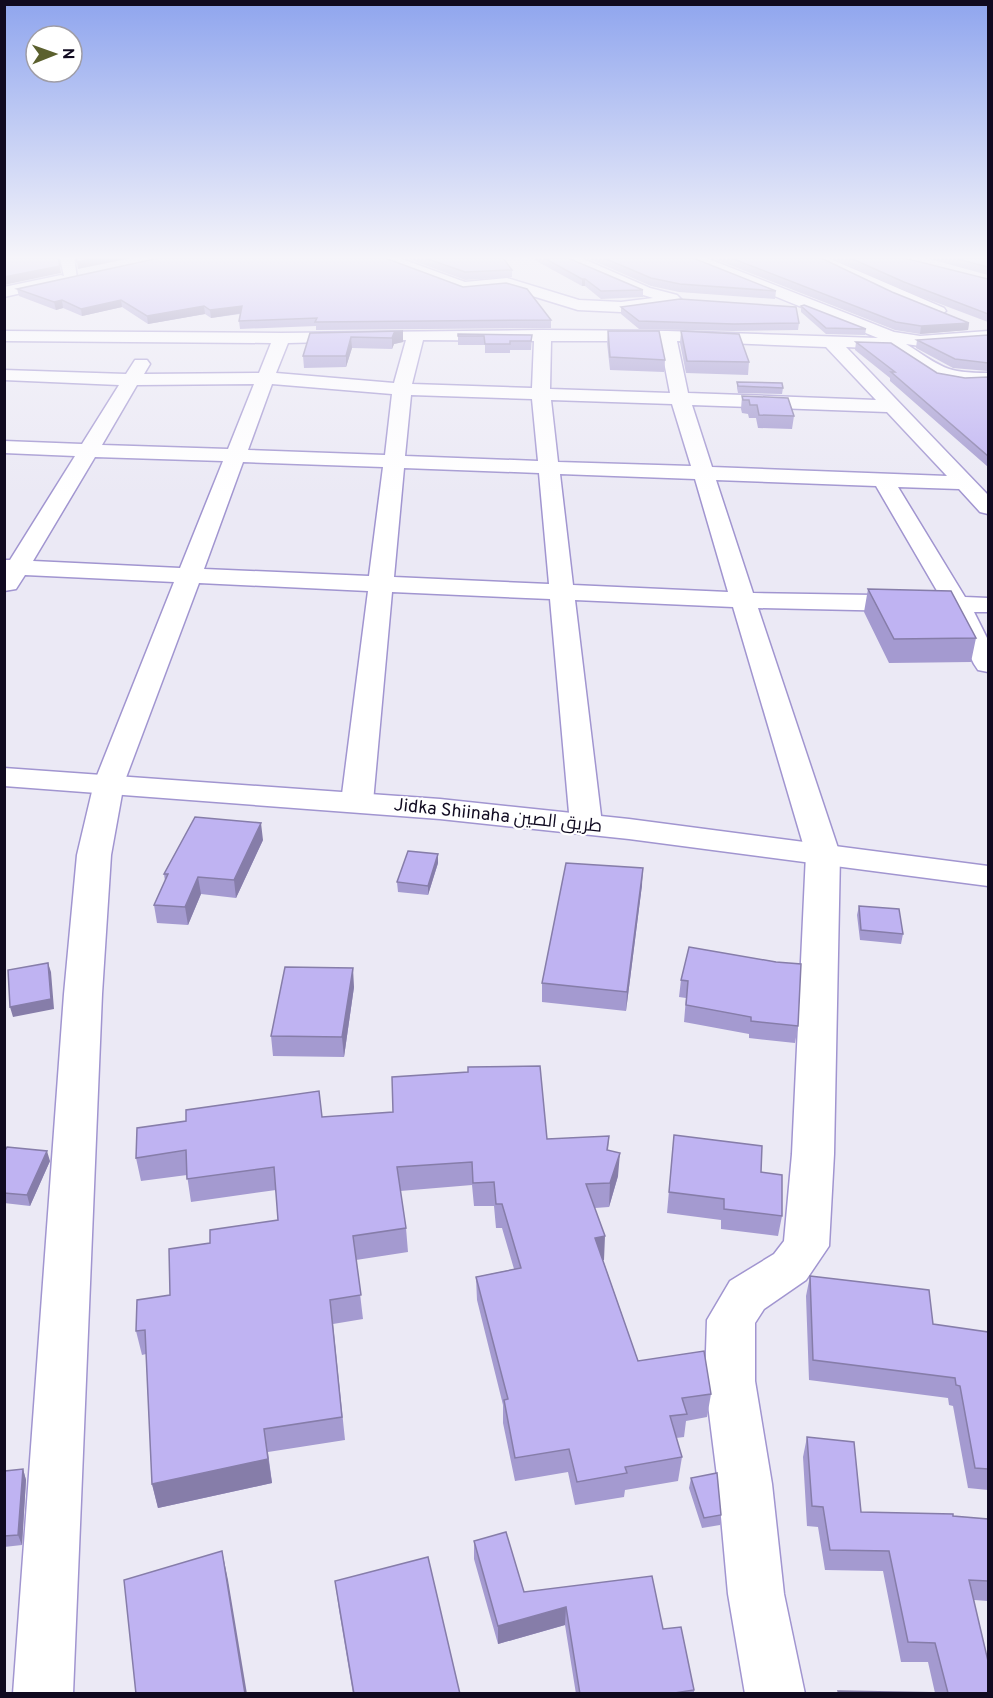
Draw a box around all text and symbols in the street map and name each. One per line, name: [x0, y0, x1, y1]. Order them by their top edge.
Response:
north arrow: [24, 24, 84, 84]
text: N: [57, 48, 77, 60]
street label: Jidka Shiinaha طريق الصين: [393, 794, 603, 839]

